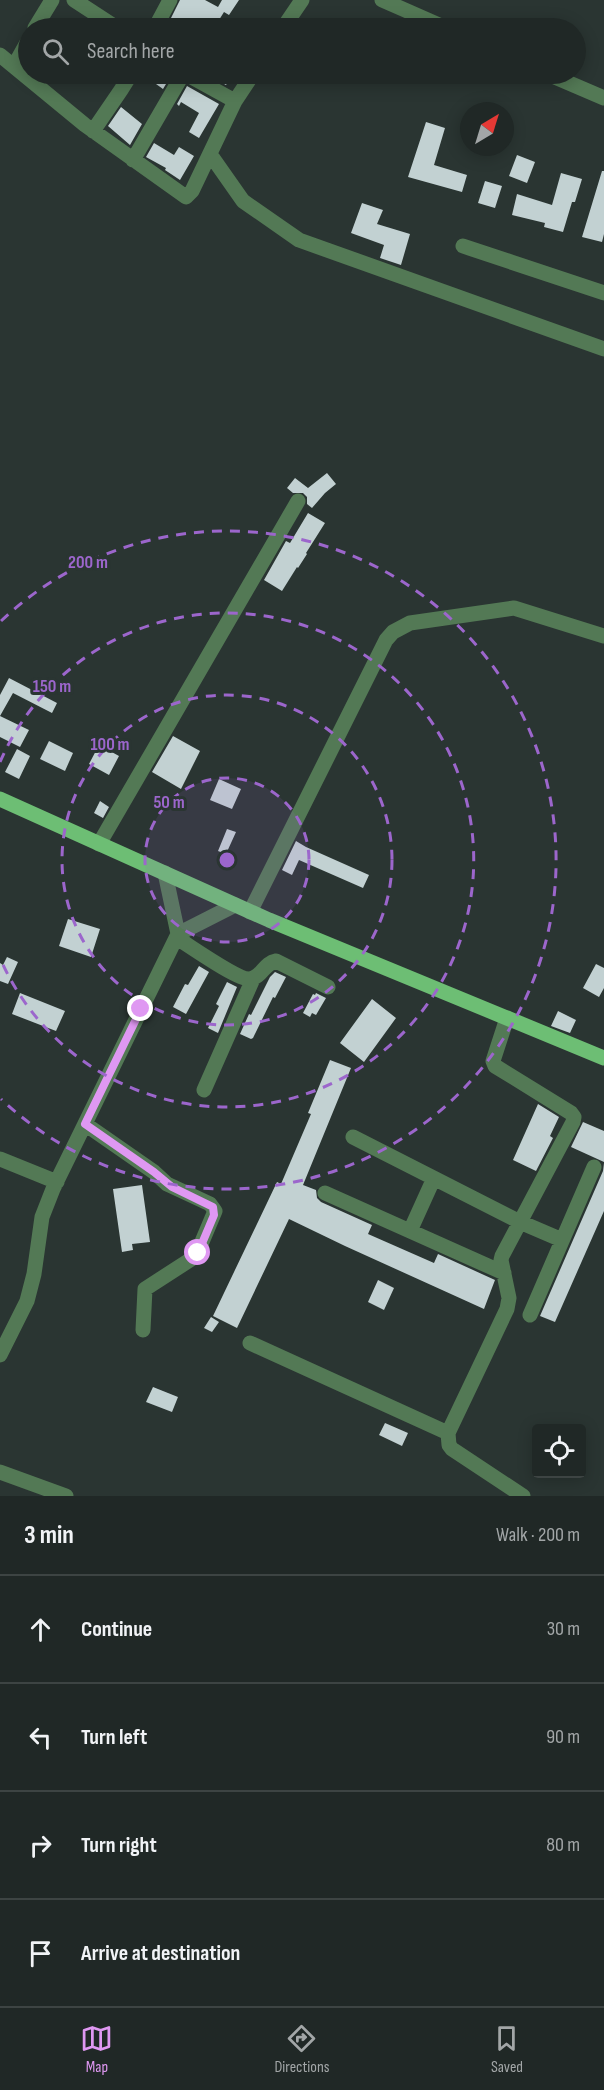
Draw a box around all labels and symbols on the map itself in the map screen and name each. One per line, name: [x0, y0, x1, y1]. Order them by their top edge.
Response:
north arrow: [460, 102, 514, 156]
text: 200 m: [68, 552, 108, 573]
text: 150 m: [33, 676, 71, 697]
text: 100 m: [91, 734, 130, 755]
text: 50 m: [153, 792, 185, 813]
centre of rings: [217, 850, 237, 870]
route end: [127, 995, 153, 1021]
route start: [184, 1239, 210, 1265]

